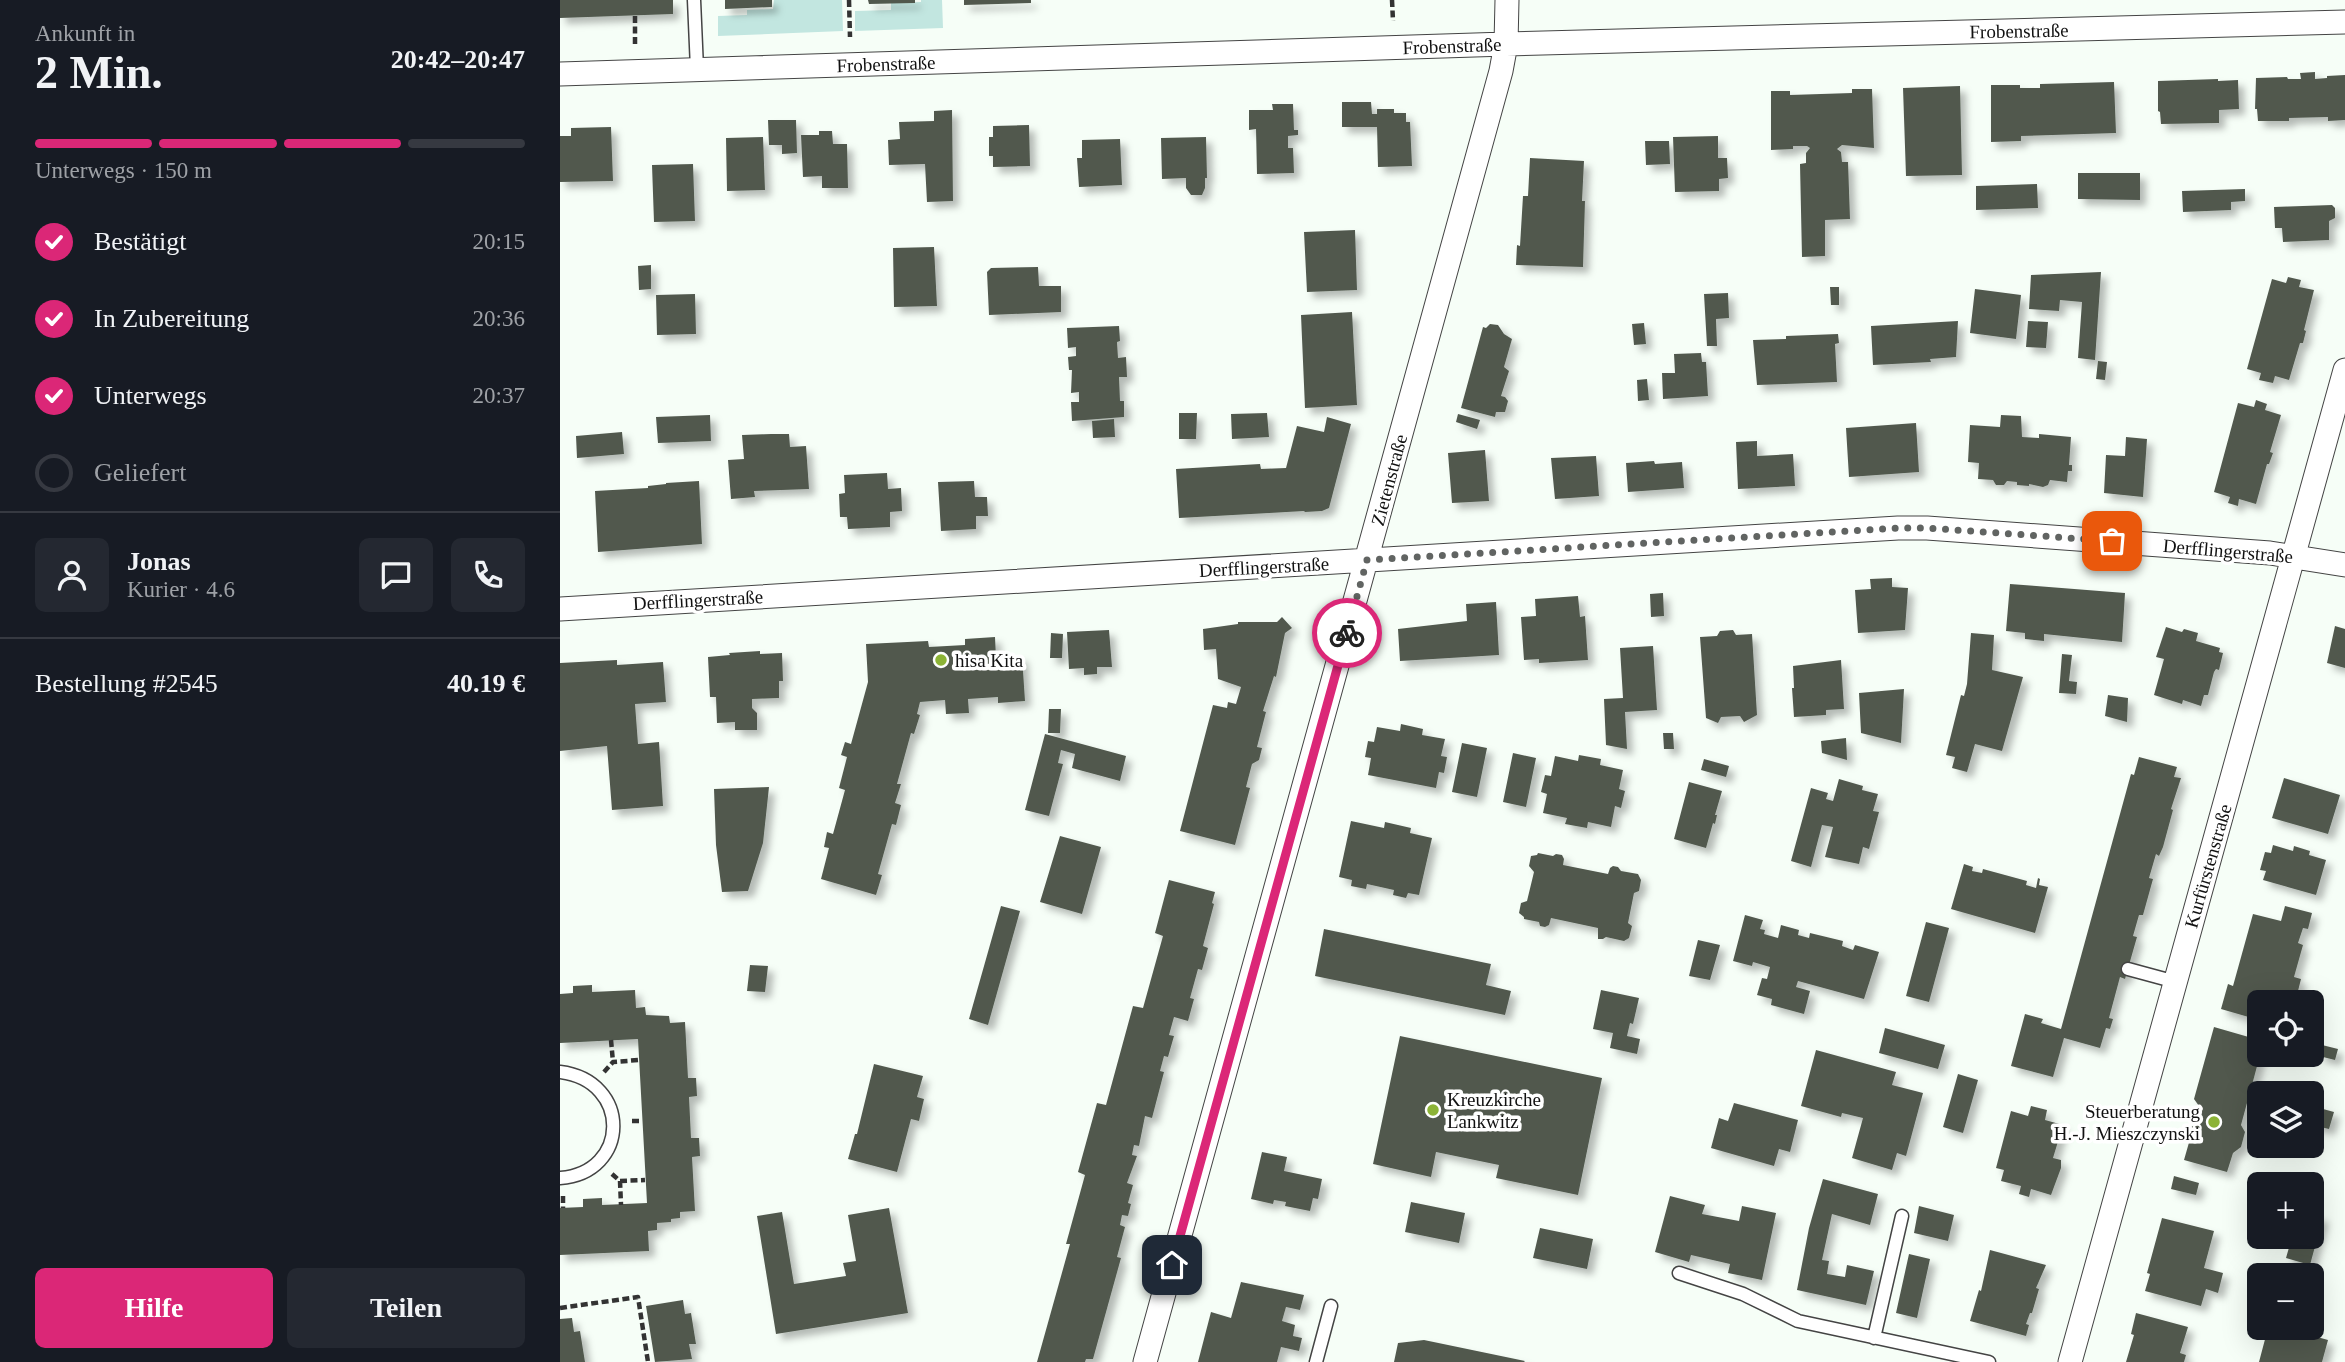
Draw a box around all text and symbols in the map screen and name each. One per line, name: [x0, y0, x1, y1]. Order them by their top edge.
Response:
street label: Frobenstraße: [1969, 20, 2069, 42]
text: Ankunft in: [35, 21, 135, 46]
street label: Frobenstraße: [1402, 34, 1502, 58]
text: 20:42–20:47: [391, 45, 525, 74]
text: 2 Min.: [35, 47, 163, 98]
street label: Frobenstraße: [836, 52, 936, 76]
text: Unterwegs · 150 m: [35, 158, 212, 183]
icon: check: [35, 223, 73, 261]
text: Bestätigt: [94, 227, 186, 256]
text: 20:15: [473, 229, 525, 254]
icon: check: [35, 300, 73, 338]
text: In Zubereitung: [94, 304, 249, 333]
text: 20:36: [473, 306, 525, 331]
icon: check: [35, 377, 73, 415]
text: Unterwegs: [94, 381, 207, 410]
text: 20:37: [473, 383, 525, 408]
street label: Zietenstraße: [1367, 432, 1411, 528]
text: Geliefert: [94, 458, 186, 487]
pin: [2082, 511, 2142, 571]
icon: bag: [2093, 522, 2131, 560]
street label: Derfflingerstraße: [2162, 535, 2294, 567]
button: person: [35, 538, 109, 612]
button: chat: [359, 538, 433, 612]
button: phone: [451, 538, 525, 612]
text: Jonas: [127, 547, 191, 576]
street label: Derfflingerstraße: [1198, 553, 1330, 581]
text: Kurier · 4.6: [127, 577, 235, 602]
street label: Derfflingerstraße: [632, 586, 764, 614]
courier: [1312, 598, 1382, 668]
icon: bike: [1328, 614, 1366, 652]
place label: hisa Kita: [955, 650, 1024, 671]
marker: hisa Kita: [933, 652, 949, 668]
text: Bestellung #2545: [35, 669, 218, 698]
text: 40.19 €: [447, 669, 525, 698]
street label: Kurfürstenstraße: [2180, 802, 2236, 930]
map controls: [2247, 990, 2324, 1340]
button: locate: [2247, 990, 2324, 1067]
button: layers: [2247, 1081, 2324, 1158]
place label: Kreuzkirche Lankwitz: [1447, 1089, 1541, 1132]
place label: Steuerberatung H.-J. Mieszczynski: [2054, 1101, 2200, 1144]
marker: Kreuzkirche Lankwitz: [1425, 1102, 1441, 1118]
marker: Steuerberatung H.-J. Mieszczynski: [2206, 1114, 2222, 1130]
button: +: [2247, 1172, 2324, 1249]
pin: [1142, 1235, 1202, 1295]
icon: home: [1153, 1246, 1191, 1284]
button: −: [2247, 1263, 2324, 1340]
button: Hilfe: [35, 1268, 273, 1348]
button: Teilen: [287, 1268, 525, 1348]

